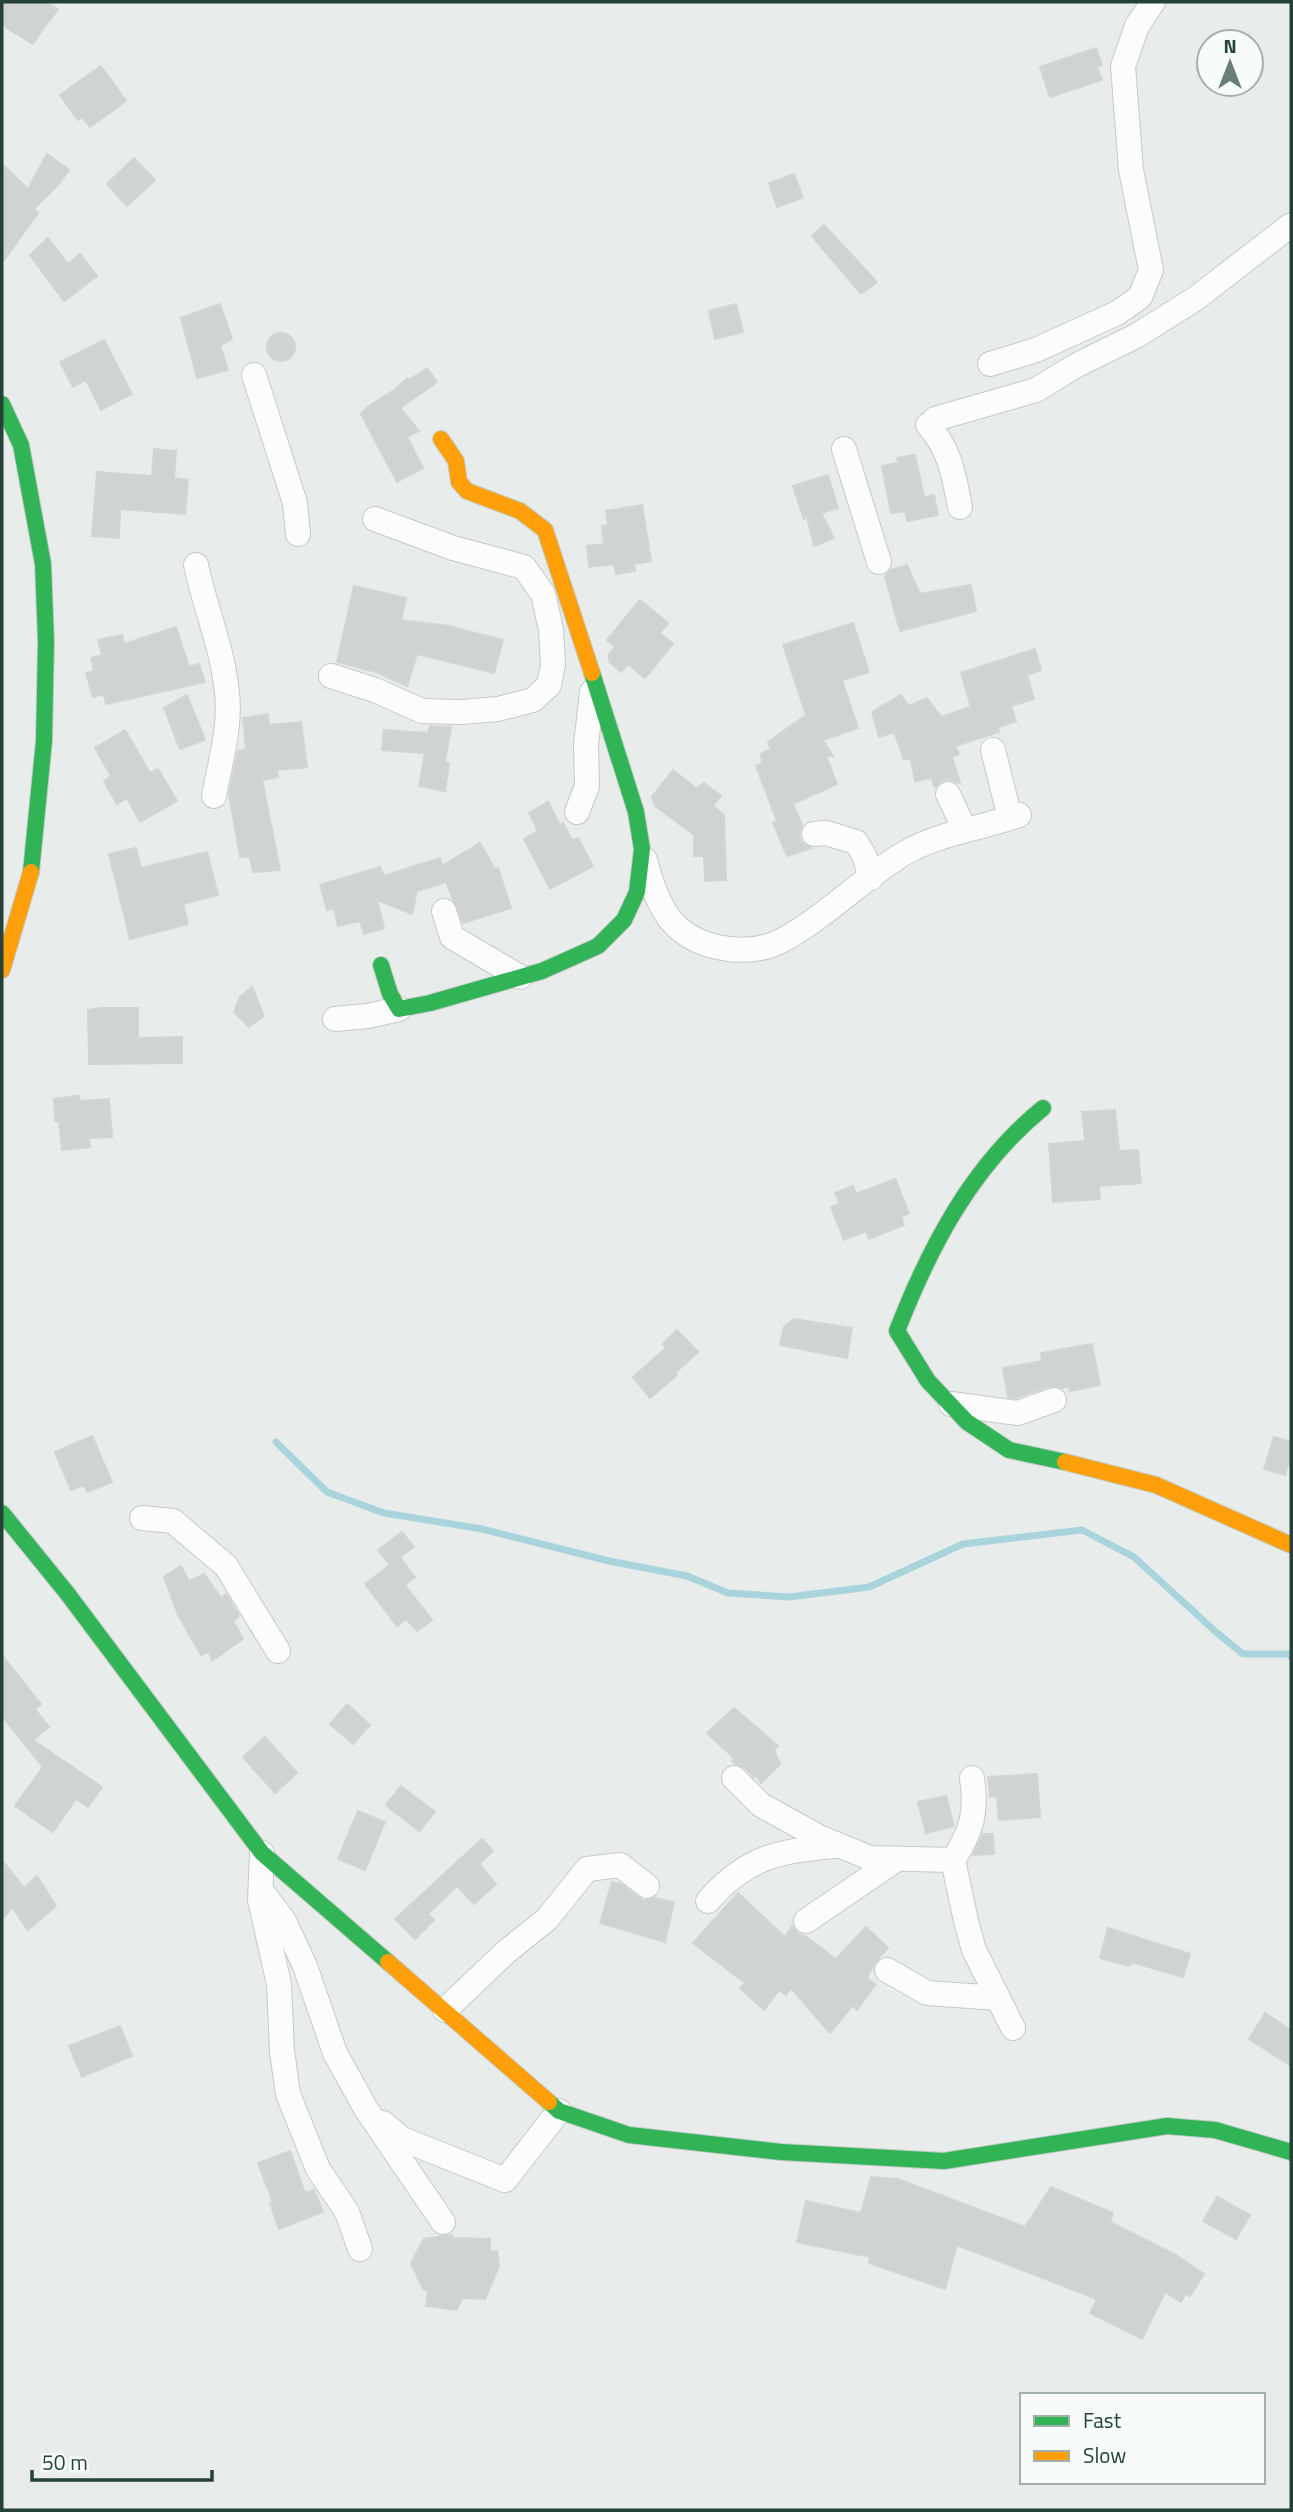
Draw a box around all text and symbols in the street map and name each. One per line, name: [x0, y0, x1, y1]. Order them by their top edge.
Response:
north arrow: [1195, 28, 1265, 98]
text: N: [1223, 31, 1237, 60]
legend: [1020, 2393, 1265, 2484]
text: Fast: [1083, 2404, 1122, 2436]
scale bar: [32, 2438, 212, 2482]
text: Slow: [1083, 2439, 1126, 2471]
text: 50 m: [42, 2446, 88, 2478]

